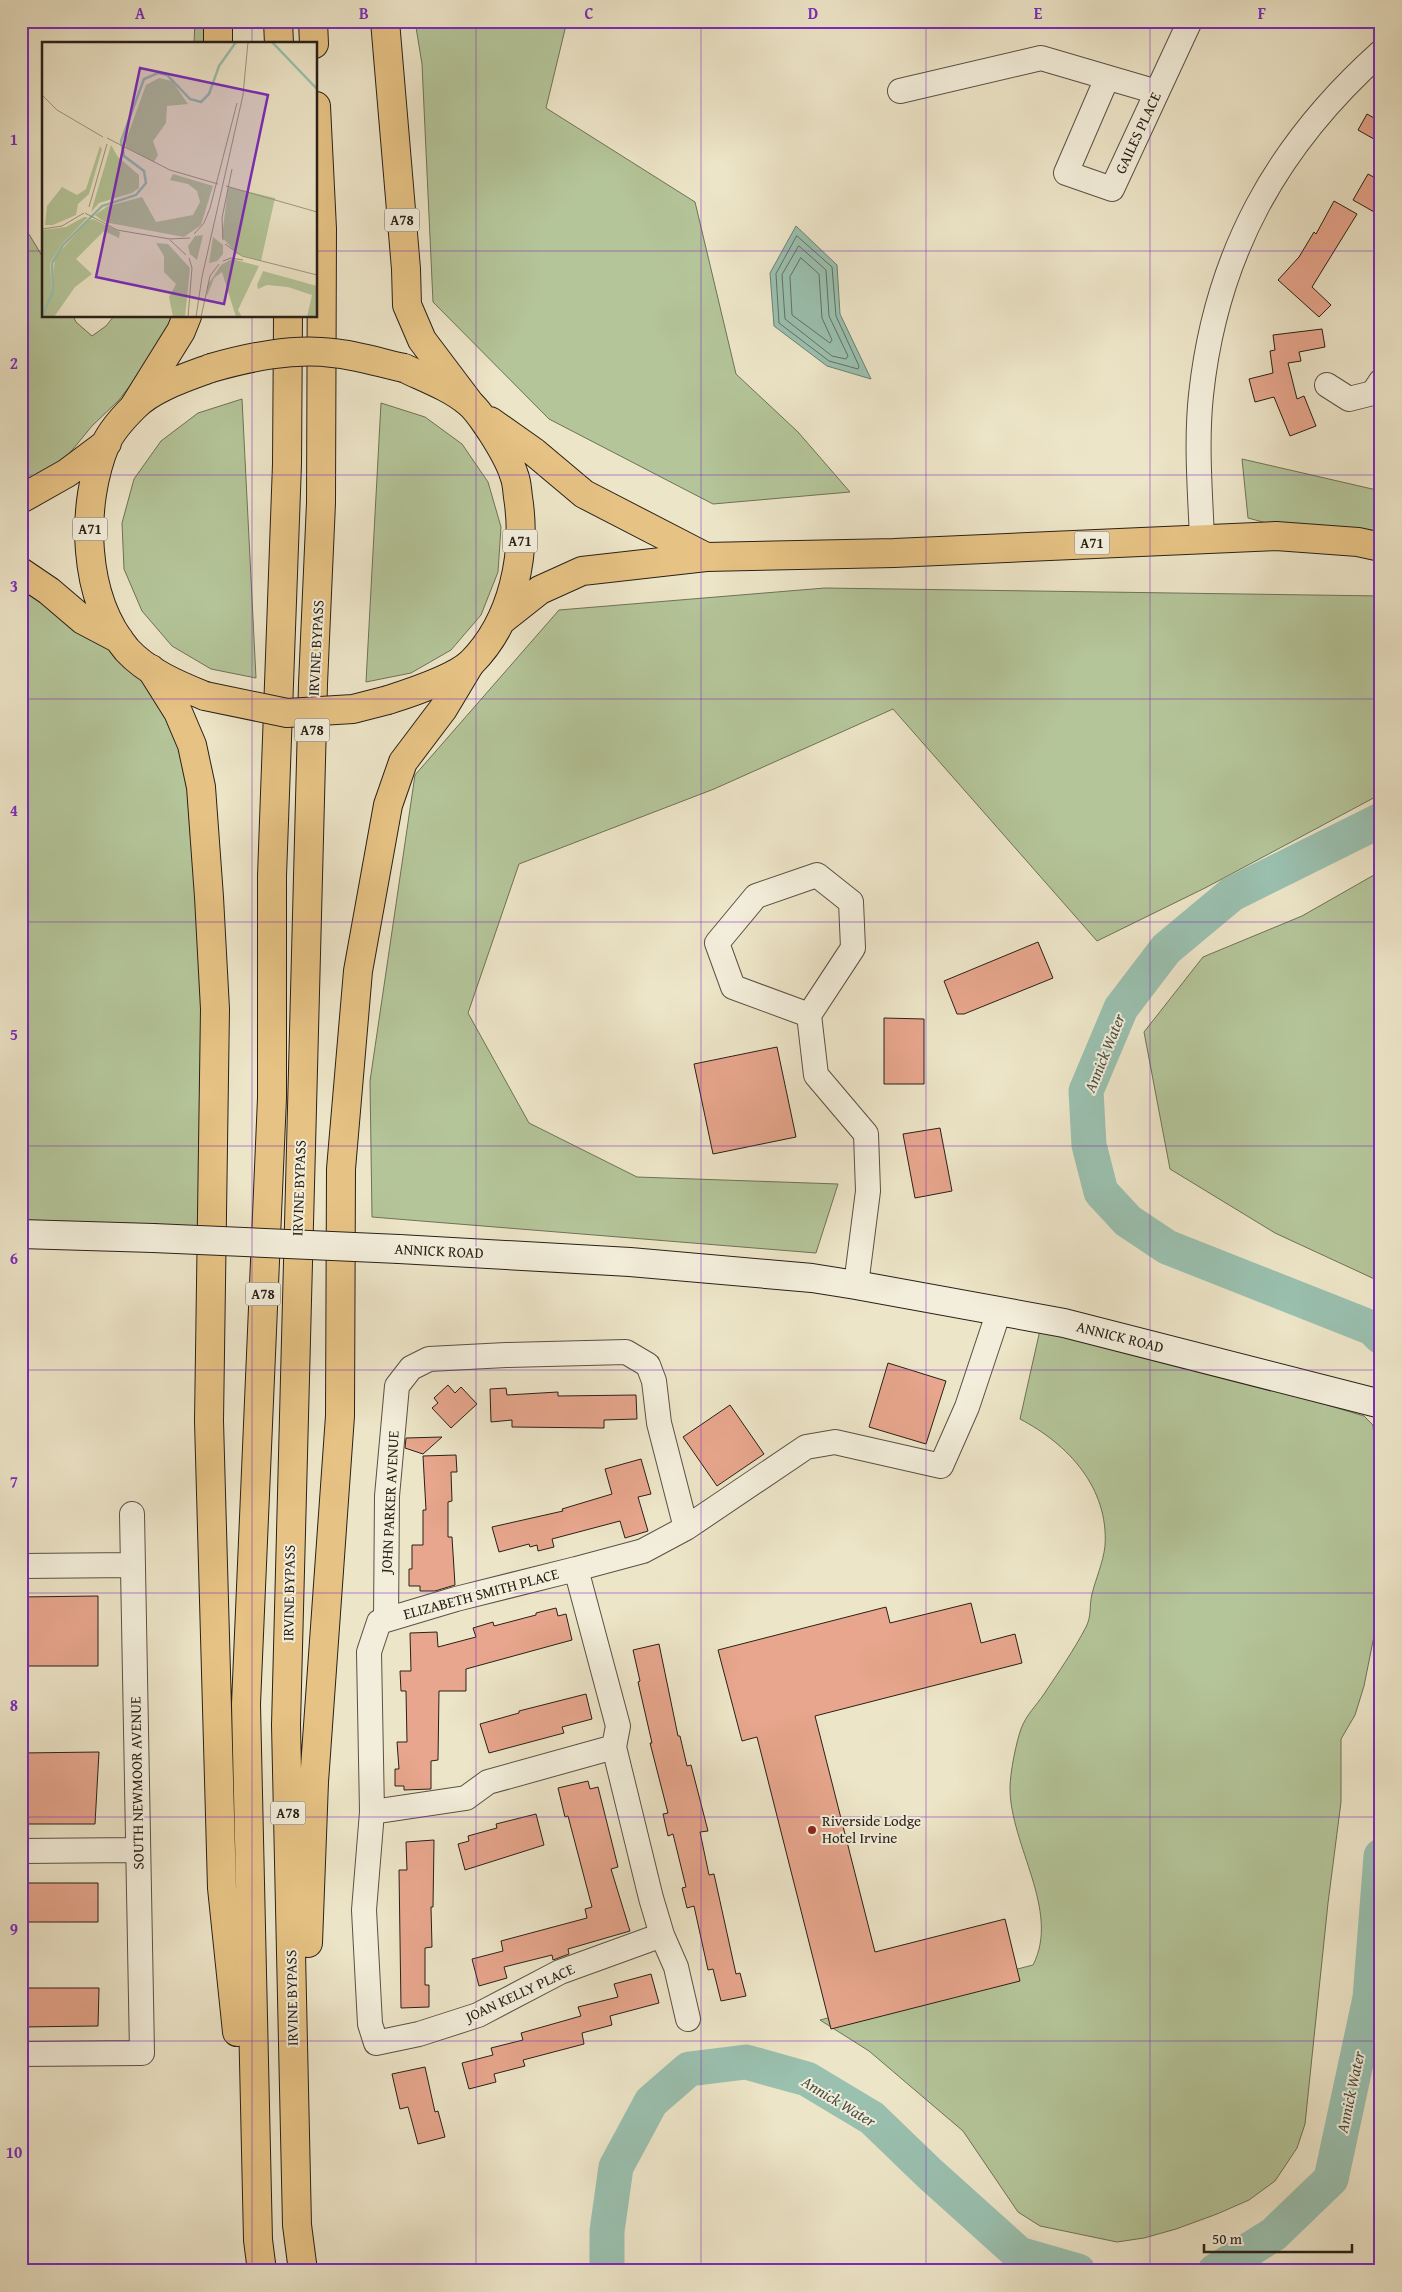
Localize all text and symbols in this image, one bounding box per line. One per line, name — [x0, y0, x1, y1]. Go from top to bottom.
text: A — [135, 1, 146, 25]
text: B — [359, 1, 369, 25]
text: C — [584, 1, 594, 25]
text: D — [808, 1, 818, 25]
text: E — [1034, 1, 1043, 25]
text: F — [1258, 1, 1266, 25]
inset map — [42, 42, 318, 318]
street label: GAILES PLACE — [1109, 88, 1166, 177]
text: 1 — [10, 127, 18, 151]
road number: A78 — [384, 208, 420, 232]
text: 2 — [10, 351, 18, 375]
road number: A71 — [72, 518, 108, 540]
road number: A71 — [502, 530, 538, 552]
road number: A71 — [1074, 532, 1110, 554]
text: 3 — [10, 574, 18, 598]
street label: IRVINE BYPASS — [302, 599, 329, 697]
road number: A78 — [294, 718, 330, 742]
text: 4 — [10, 798, 18, 822]
water label: Annick Water — [1077, 1009, 1131, 1097]
text: 5 — [10, 1022, 18, 1046]
street label: IRVINE BYPASS — [286, 1140, 311, 1236]
street label: ANNICK ROAD — [394, 1238, 484, 1263]
text: 6 — [10, 1246, 18, 1270]
road number: A78 — [246, 1282, 280, 1306]
street label: ANNICK ROAD — [1074, 1316, 1166, 1357]
street label: JOHN PARKER AVENUE — [375, 1430, 404, 1576]
text: 7 — [10, 1469, 18, 1493]
street label: IRVINE BYPASS — [277, 1545, 300, 1641]
street label: ELIZABETH SMITH PLACE — [401, 1563, 561, 1624]
text: 8 — [10, 1693, 18, 1717]
street label: SOUTH NEWMOOR AVENUE — [124, 1696, 149, 1870]
road number: A78 — [270, 1802, 306, 1825]
place label: Riverside Lodge Hotel Irvine — [822, 1810, 921, 1848]
marker: Riverside Lodge Hotel Irvine — [806, 1824, 818, 1836]
text: 9 — [10, 1917, 18, 1941]
street label: IRVINE BYPASS — [280, 1950, 303, 2046]
street label: JOAN KELLY PLACE — [460, 1958, 578, 2028]
water label: Annick Water — [1329, 2048, 1371, 2136]
water label: Annick Water — [796, 2069, 882, 2133]
text: 10 — [6, 2140, 22, 2164]
scale bar — [1204, 2222, 1352, 2254]
text: 50 m — [1212, 2228, 1243, 2249]

